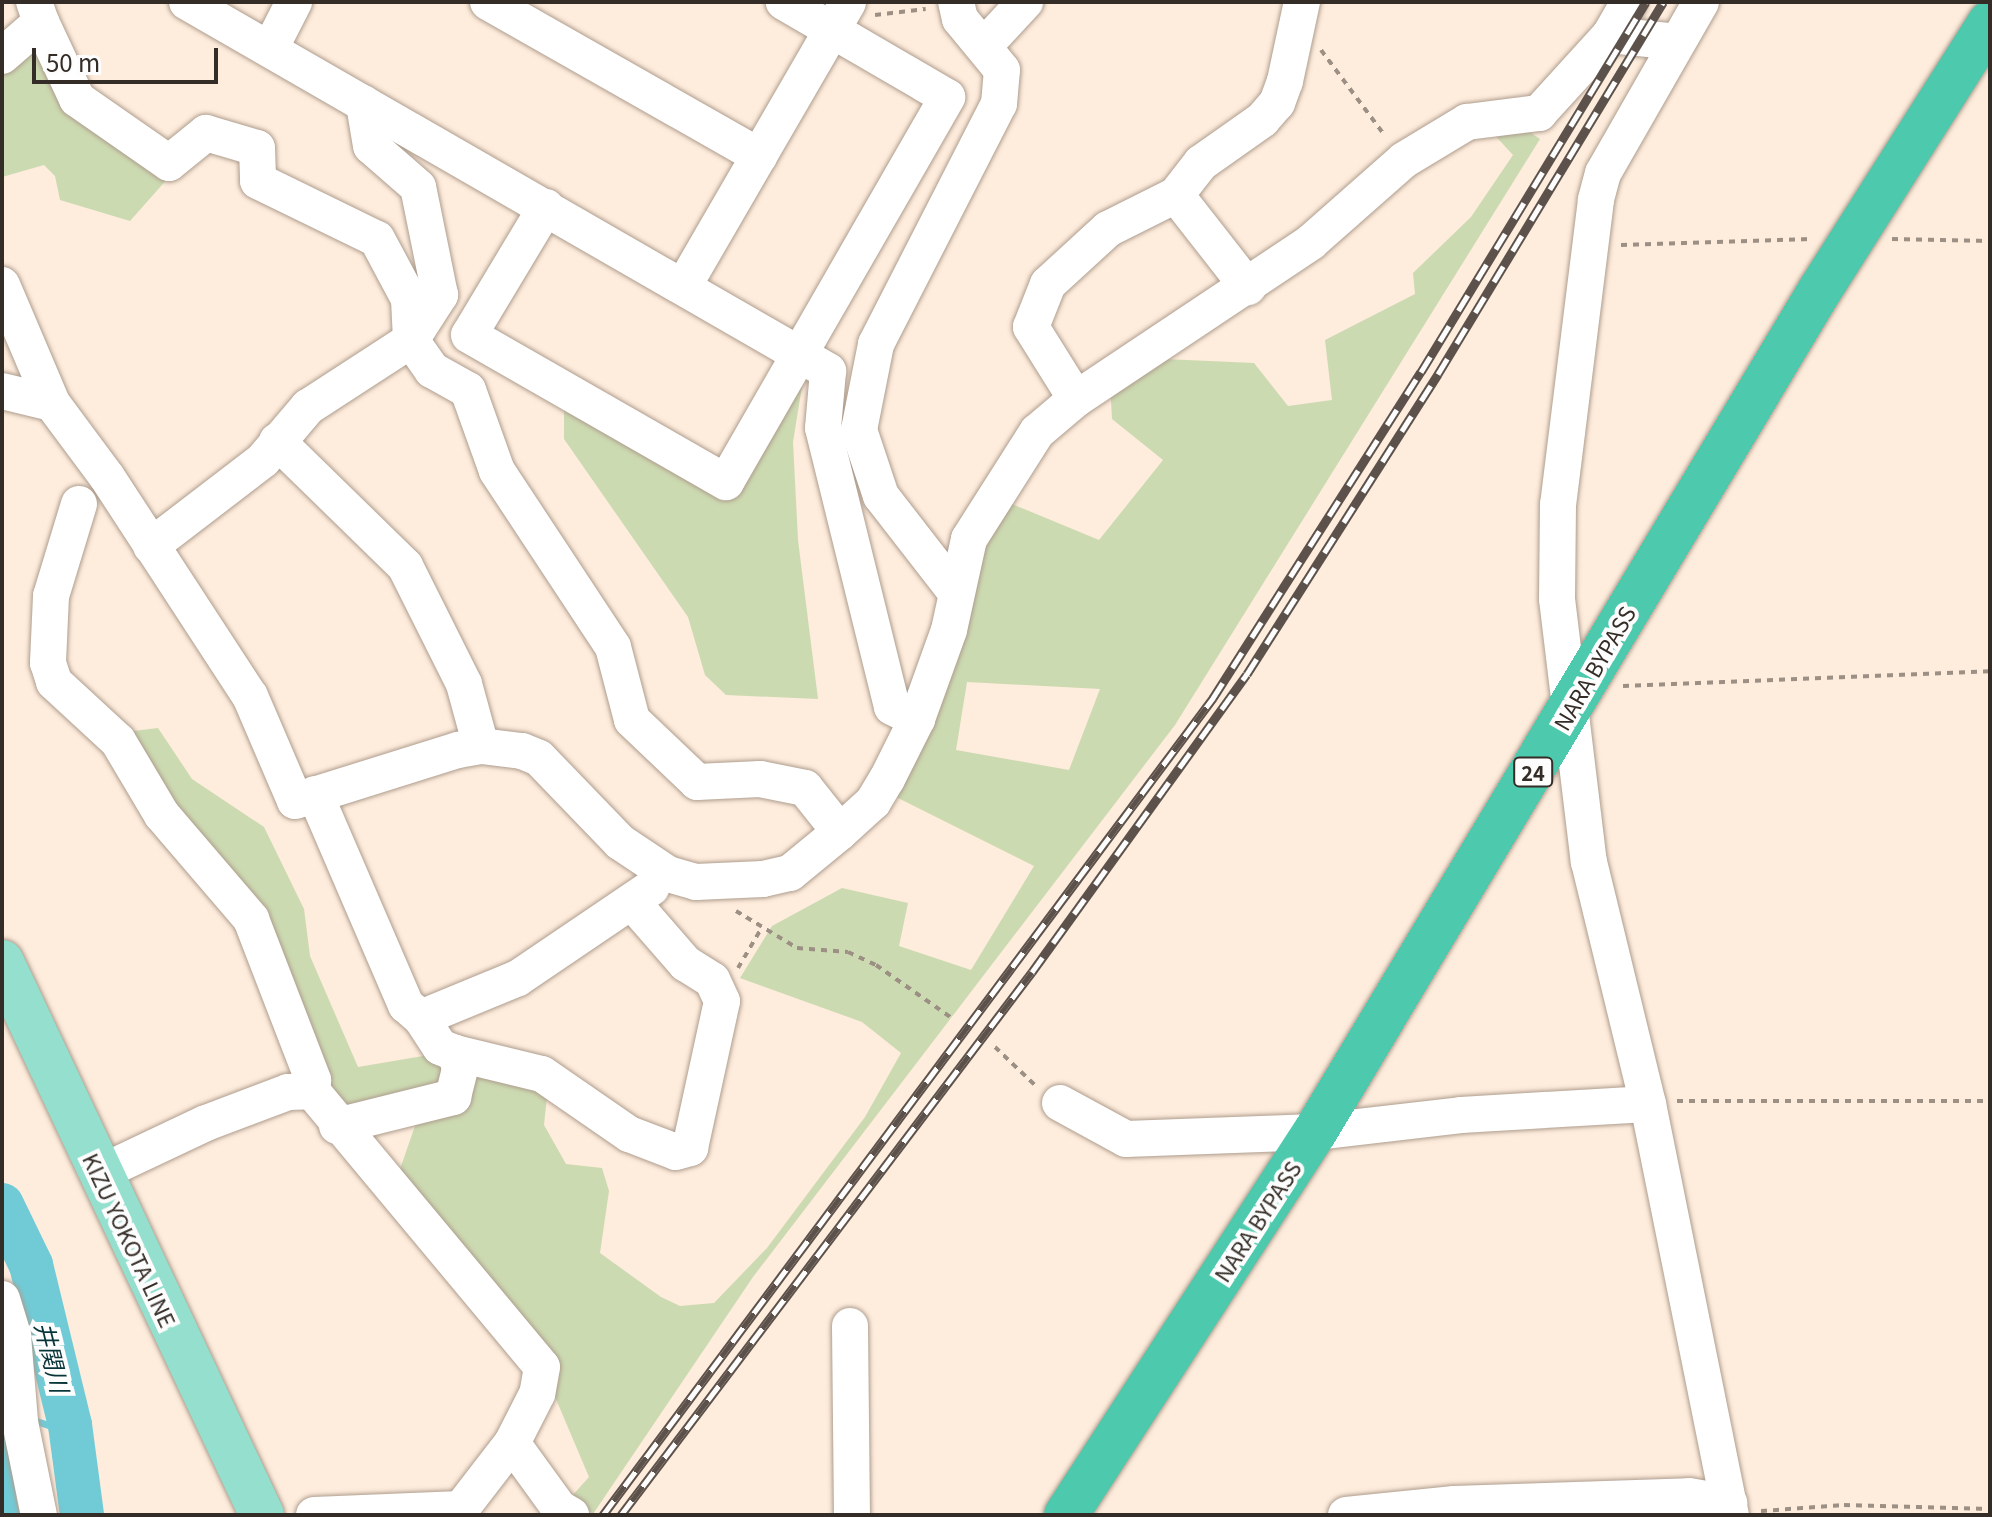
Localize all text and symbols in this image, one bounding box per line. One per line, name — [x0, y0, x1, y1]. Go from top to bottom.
scale bar — [36, 32, 222, 82]
text: 50 m — [46, 44, 100, 79]
street label: NARA BYPASS — [1548, 601, 1640, 735]
road number: 24 — [1513, 756, 1553, 788]
street label: KIZU YOKOTA LINE — [78, 1149, 182, 1331]
street label: NARA BYPASS — [1208, 1156, 1306, 1286]
water label: 井関川 — [30, 1319, 76, 1395]

